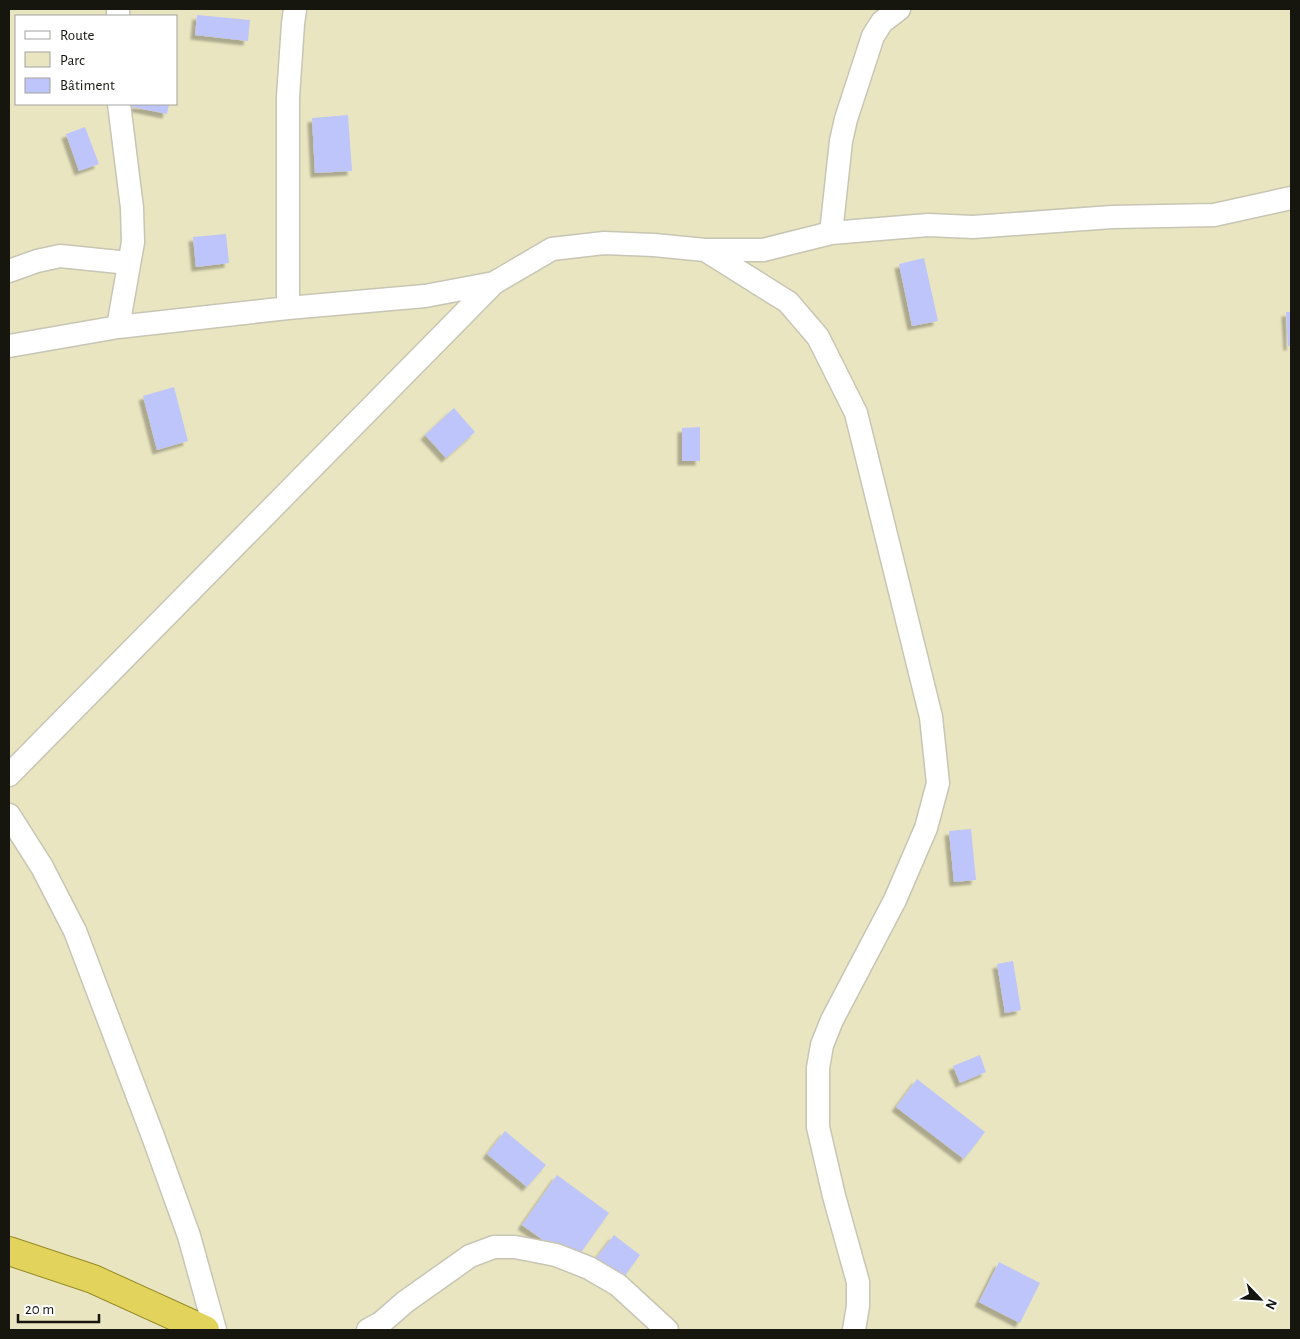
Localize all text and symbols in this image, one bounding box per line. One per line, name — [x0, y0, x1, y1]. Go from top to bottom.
legend — [15, 15, 178, 105]
text: Route — [60, 28, 94, 43]
text: Parc — [60, 53, 85, 68]
text: Bâtiment — [60, 78, 115, 93]
north arrow — [1235, 1274, 1285, 1324]
scale bar — [18, 1292, 99, 1324]
text: N — [1262, 1297, 1279, 1311]
text: 20 m — [25, 1302, 54, 1317]

